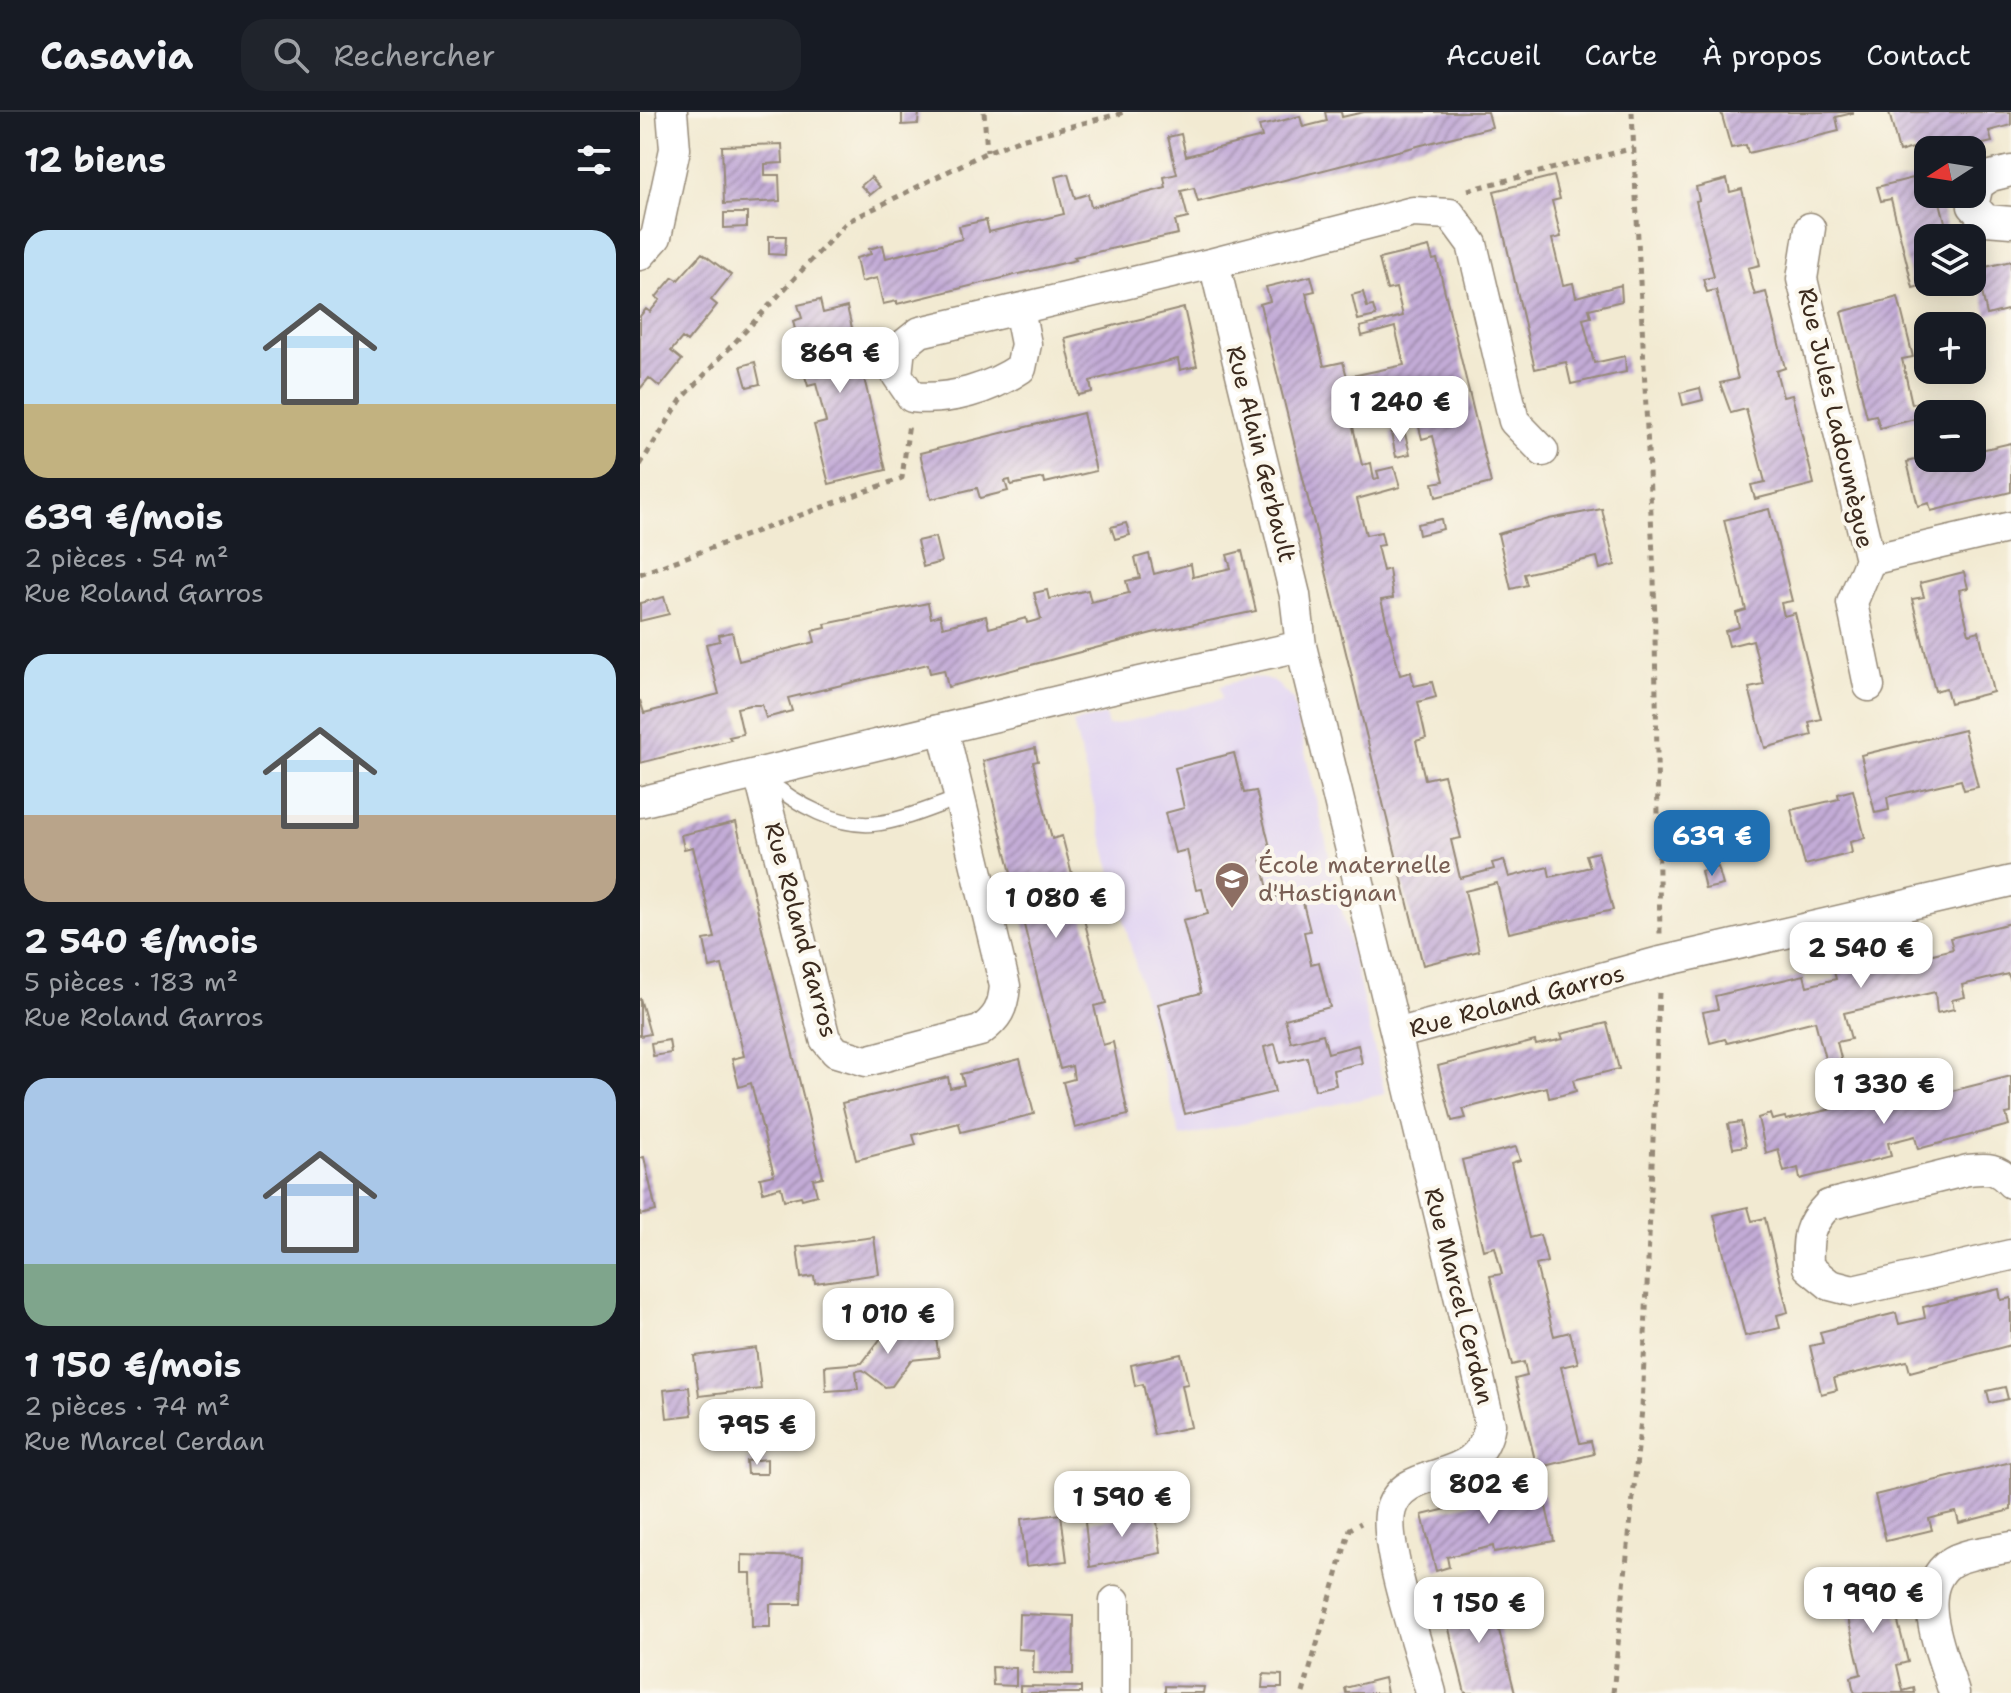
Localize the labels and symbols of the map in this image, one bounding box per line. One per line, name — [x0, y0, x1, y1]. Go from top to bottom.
north arrow — [1914, 136, 1986, 208]
street label: Rue Jules Ladoumègue — [1790, 285, 1882, 551]
pin: 869 € — [784, 327, 896, 395]
street label: Rue Alain Gerbault — [1219, 342, 1303, 566]
pin: 1 240 € — [1326, 376, 1474, 444]
pin: 639 € — [1656, 810, 1768, 878]
street label: Rue Roland Garros — [757, 819, 845, 1041]
place label: École maternelle d'Hastignan — [1258, 849, 1452, 909]
school or university icon: École maternelle d'Hastignan — [1213, 860, 1251, 910]
pin: 1 080 € — [982, 872, 1130, 940]
pin: 2 540 € — [1787, 922, 1935, 990]
street label: Rue Roland Garros — [1406, 957, 1628, 1045]
pin: 1 330 € — [1810, 1058, 1958, 1126]
street label: Rue Marcel Cerdan — [1417, 1184, 1501, 1408]
pin: 1 010 € — [814, 1288, 962, 1356]
pin: 795 € — [701, 1399, 813, 1467]
pin: 802 € — [1433, 1458, 1545, 1526]
pin: 1 590 € — [1048, 1471, 1196, 1539]
pin: 1 990 € — [1799, 1567, 1947, 1635]
pin: 1 150 € — [1405, 1577, 1553, 1645]

